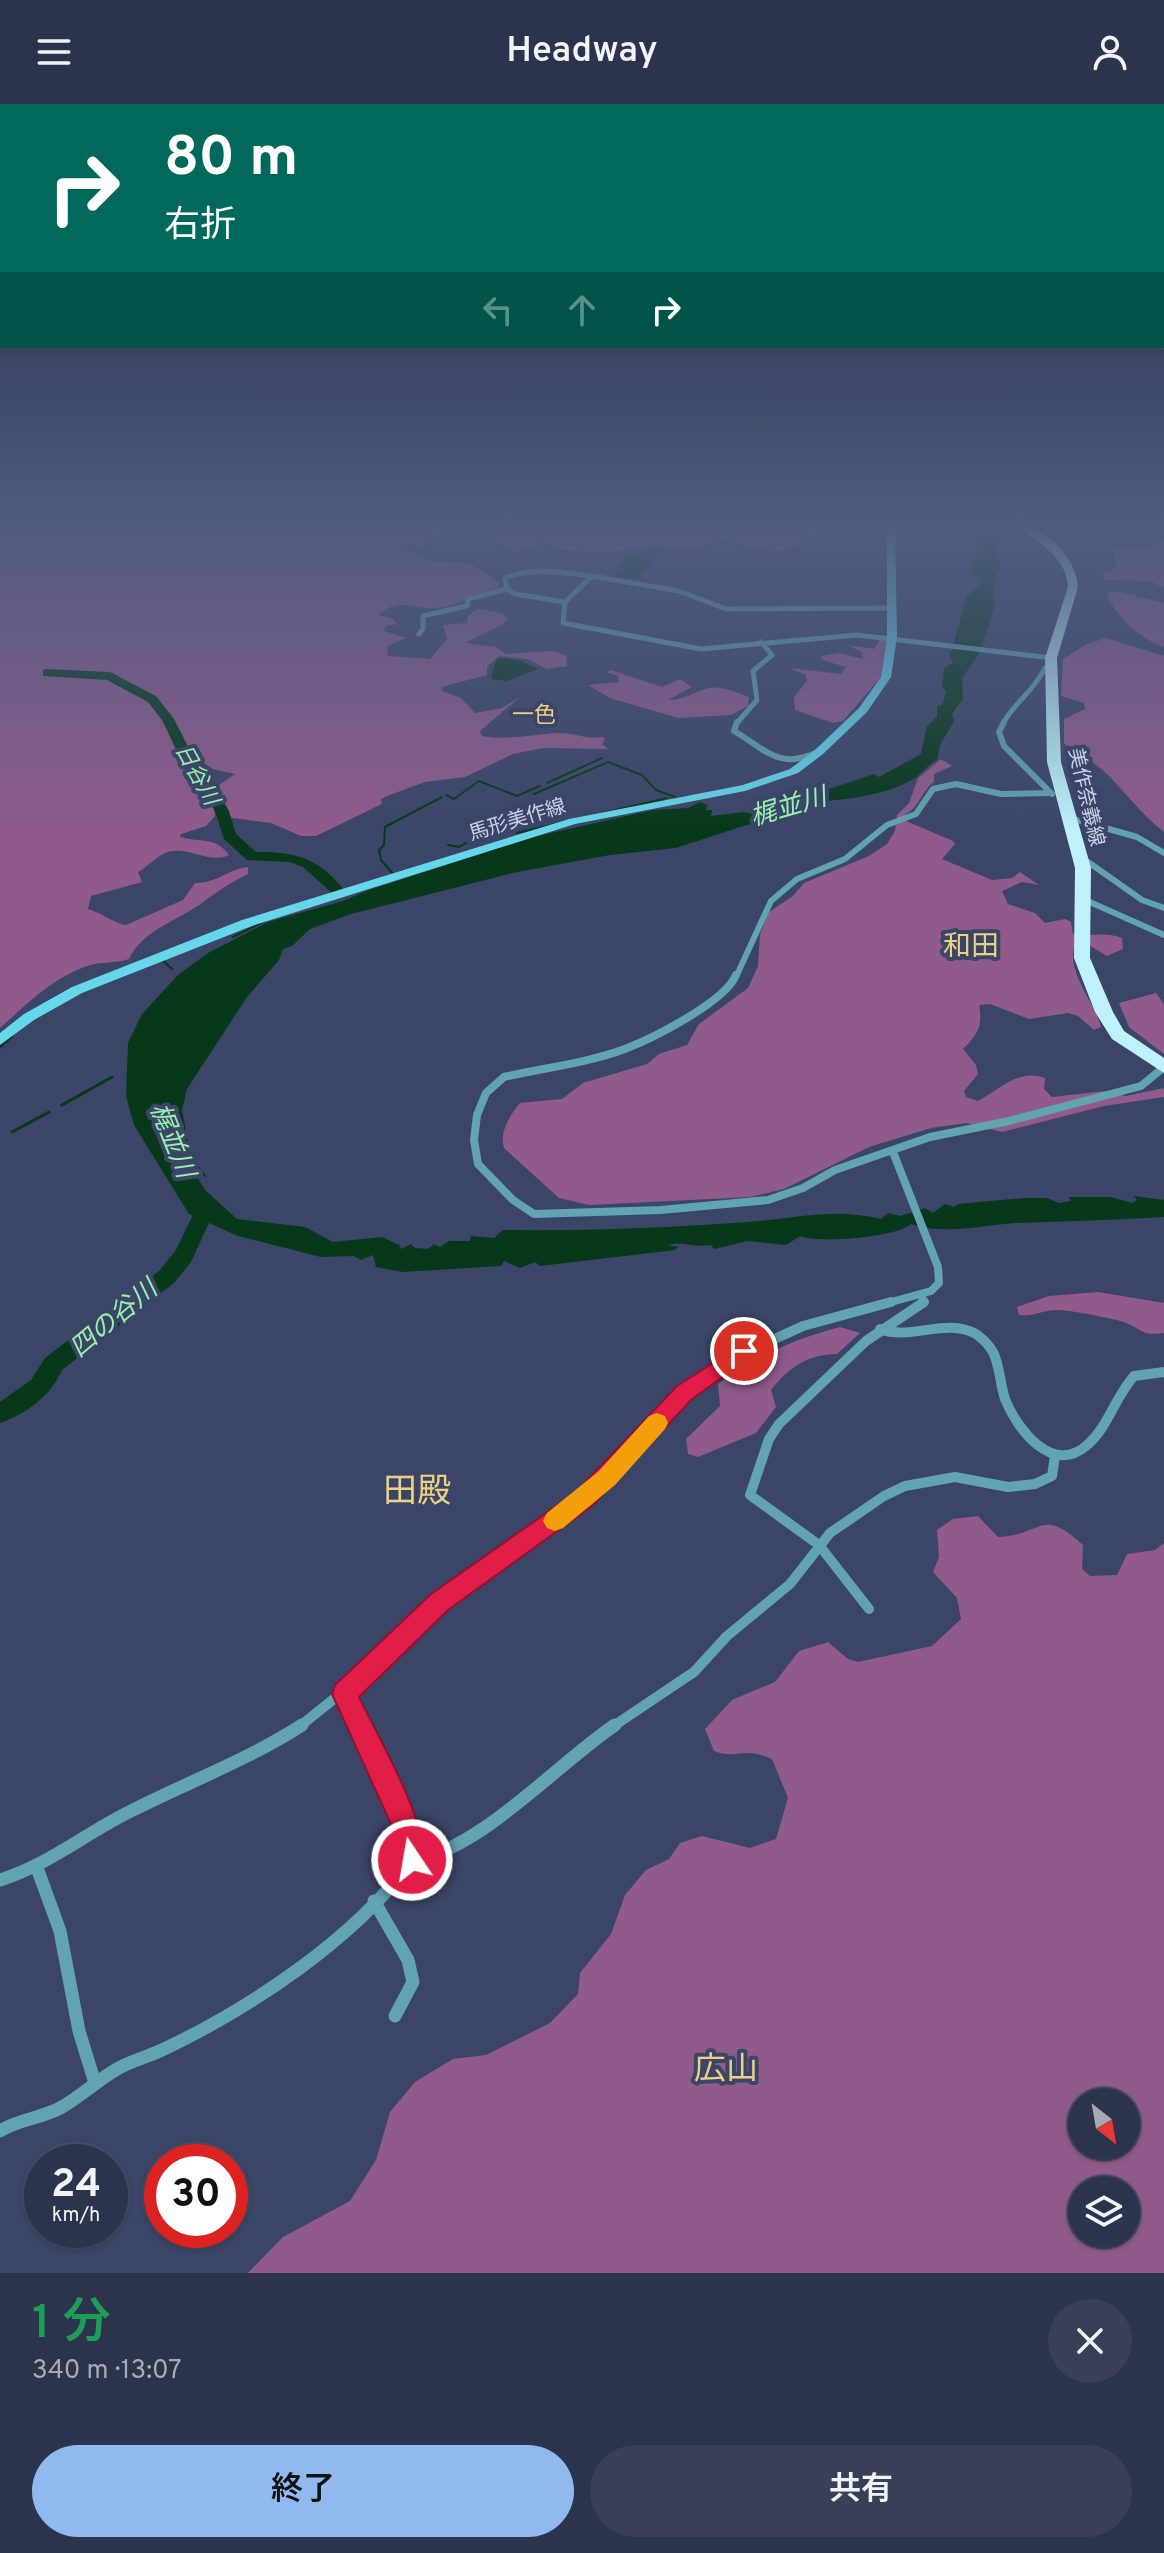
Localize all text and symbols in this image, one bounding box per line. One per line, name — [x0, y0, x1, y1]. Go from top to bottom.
text: Headway — [506, 29, 658, 75]
icon: menu — [32, 30, 76, 74]
icon: person — [1088, 30, 1132, 74]
text: 80 m — [164, 125, 298, 195]
icon: right — [32, 136, 136, 240]
text: 右折 — [164, 204, 236, 250]
icon: left — [476, 288, 520, 332]
icon: ahead — [560, 288, 604, 332]
icon: right — [644, 288, 688, 332]
district label: 一色 — [512, 703, 556, 730]
water label: 日谷川 — [168, 740, 225, 812]
street label: 美作奈義線 — [1061, 746, 1109, 849]
water label: 梶並川 — [747, 781, 834, 835]
street label: 馬形美作線 — [466, 794, 569, 848]
district label: 和田 — [943, 930, 999, 966]
water label: 梶並川 — [141, 1099, 202, 1186]
water label: 四の谷川 — [64, 1272, 167, 1366]
pin — [710, 1317, 778, 1385]
icon: arrive — [722, 1329, 766, 1373]
district label: 田殿 — [383, 1472, 451, 1515]
position arrow — [370, 1818, 454, 1902]
district label: 広山 — [694, 2051, 758, 2091]
north arrow — [1068, 2088, 1140, 2160]
map controls — [1068, 2088, 1140, 2248]
speed limit sign: 30 — [144, 2144, 248, 2248]
text: 24 — [51, 2161, 101, 2211]
button: layers — [1068, 2176, 1140, 2248]
text: km/h — [52, 2203, 100, 2229]
text: 1 分 — [32, 2295, 111, 2355]
button: close — [1048, 2299, 1132, 2383]
text: 340 m · 13:07 — [32, 2355, 182, 2388]
button: 終了 — [32, 2445, 574, 2537]
button: 共有 — [590, 2445, 1132, 2537]

